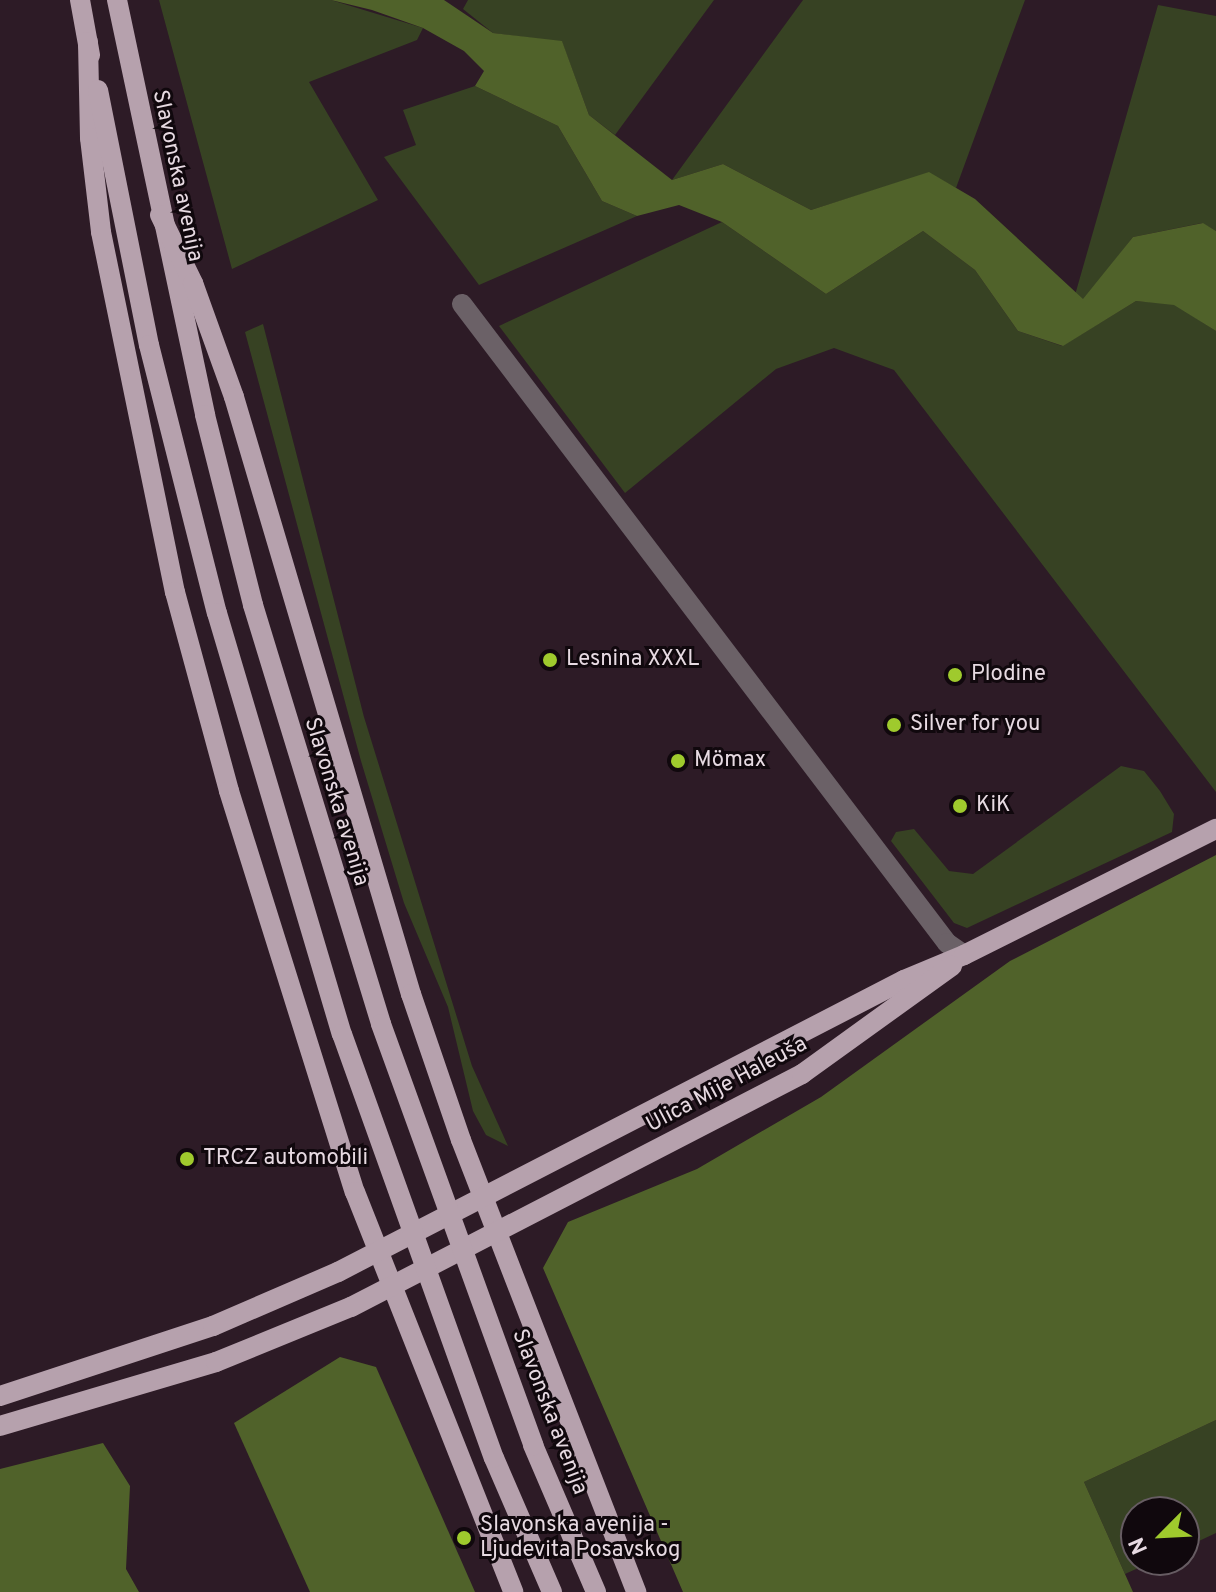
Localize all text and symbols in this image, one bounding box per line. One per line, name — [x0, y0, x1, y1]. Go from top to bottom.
street label: Slavonska avenija — [146, 88, 208, 264]
place label: Lesnina XXXL — [566, 647, 699, 673]
marker: Lesnina XXXL — [541, 651, 559, 669]
place label: Plodine — [971, 662, 1046, 688]
marker: Plodine — [946, 666, 964, 684]
place label: Silver for you — [910, 712, 1040, 738]
street label: Slavonska avenija — [298, 715, 374, 889]
marker: Silver for you — [885, 716, 903, 734]
place label: Mömax — [694, 748, 766, 774]
marker: Mömax — [669, 752, 687, 770]
place label: KiK — [976, 793, 1011, 819]
marker: KiK — [951, 797, 969, 815]
street label: Ulica Mije Haleuša — [642, 1031, 812, 1139]
place label: TRCZ automobili — [203, 1146, 368, 1172]
marker: TRCZ automobili — [178, 1150, 196, 1168]
street label: Slavonska avenija — [505, 1326, 593, 1498]
north arrow — [1120, 1496, 1200, 1576]
place label: Slavonska avenija - Ljudevita Posavskog — [480, 1512, 680, 1564]
marker: Slavonska avenija - Ljudevita Posavskog — [455, 1529, 473, 1547]
text: N — [1124, 1532, 1155, 1558]

